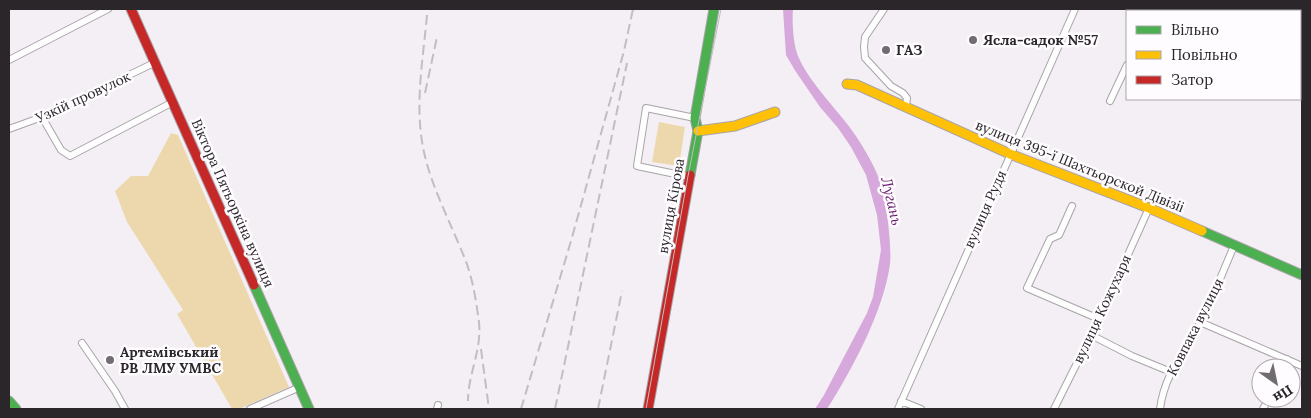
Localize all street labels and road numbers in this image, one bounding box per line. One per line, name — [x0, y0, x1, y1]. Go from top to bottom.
street label: Узкій провулок — [32, 67, 134, 127]
street label: Віктора Пятьоркіна вулиця — [188, 116, 278, 290]
street label: вулиця 395-ї Шахтьорской Дівізіі — [973, 116, 1187, 216]
street label: вулиця Кірова — [654, 157, 688, 255]
street label: вулиця Рудя — [960, 167, 1010, 251]
street label: вулиця Кожухаря — [1069, 252, 1135, 366]
street label: Ковпака вулиця — [1163, 275, 1227, 379]

